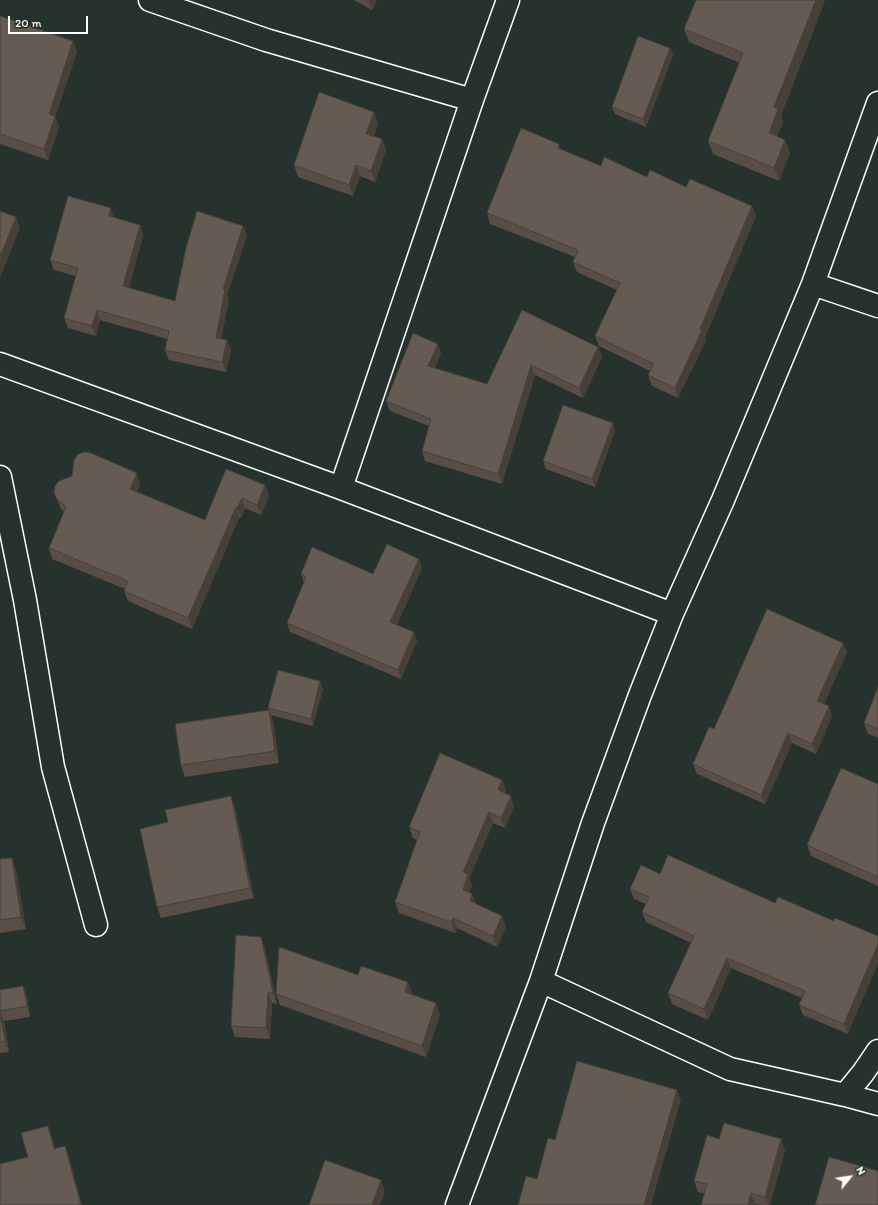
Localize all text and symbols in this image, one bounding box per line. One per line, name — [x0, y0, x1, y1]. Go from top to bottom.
scale bar — [10, 8, 90, 34]
text: 20 m — [15, 16, 42, 30]
north arrow — [830, 1157, 870, 1197]
text: N — [853, 1164, 868, 1177]

